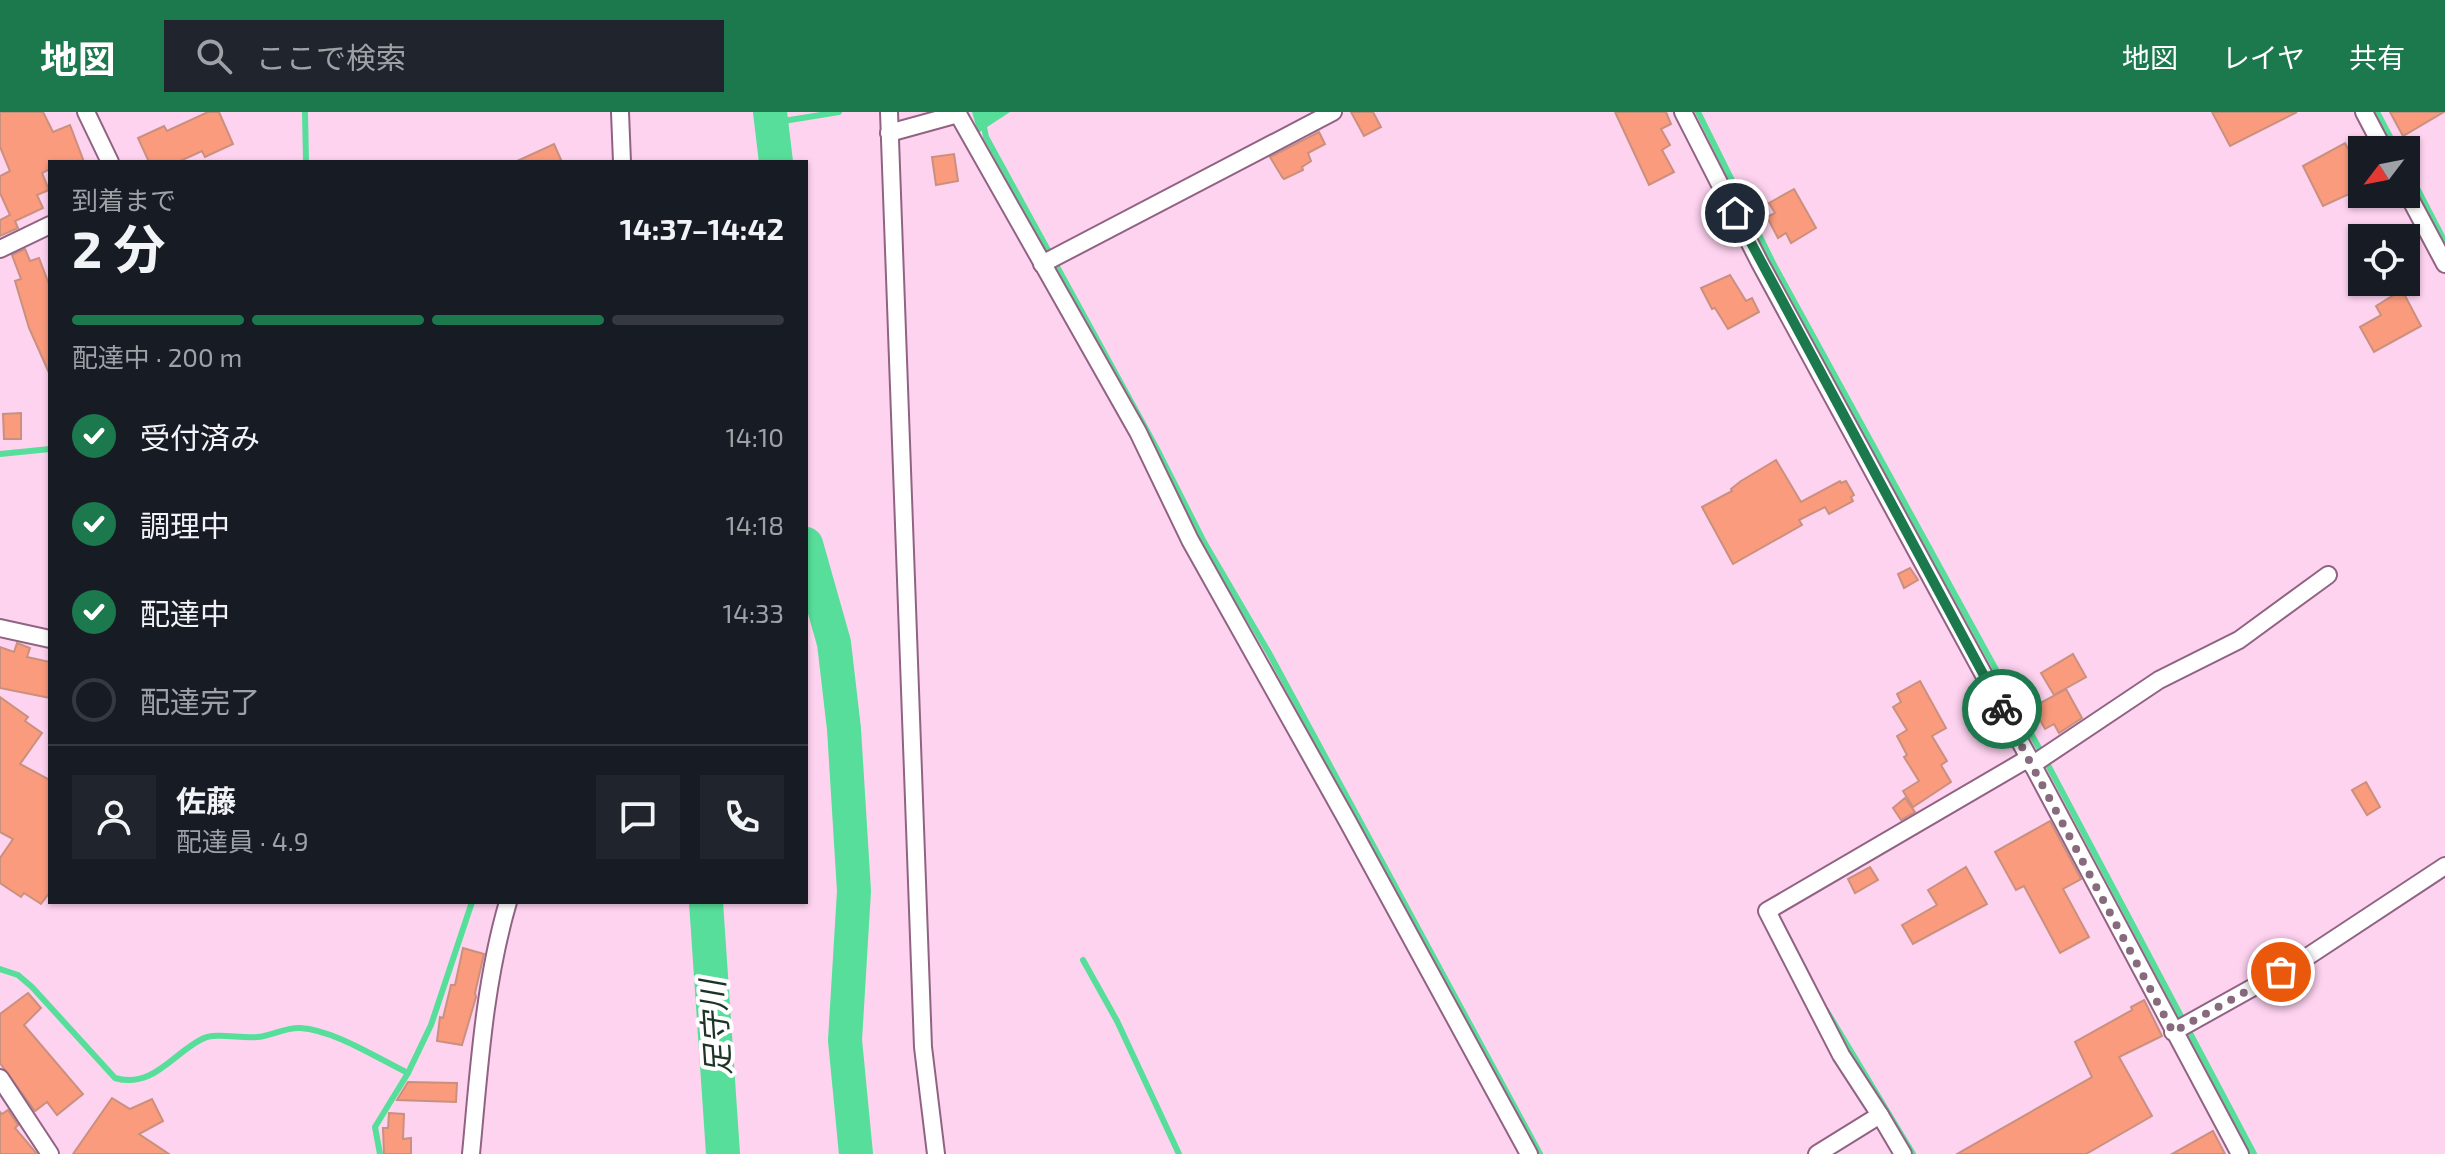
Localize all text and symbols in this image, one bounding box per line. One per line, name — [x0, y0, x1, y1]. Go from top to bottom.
search box — [164, 20, 724, 92]
icon: search — [192, 34, 236, 78]
text: 地図 — [40, 35, 116, 81]
text: ここで検索 — [256, 39, 406, 75]
text: 地図 — [2122, 40, 2178, 74]
text: レイヤ — [2222, 40, 2305, 74]
text: 共有 — [2349, 40, 2405, 74]
north arrow — [2348, 136, 2420, 208]
map controls — [2348, 136, 2420, 296]
pin — [1701, 179, 1769, 247]
text: 到着まで — [72, 184, 176, 215]
icon: home — [1713, 191, 1757, 235]
text: 14:37–14:42 — [620, 210, 784, 246]
text: 2 分 — [72, 216, 165, 278]
button: locate — [2348, 224, 2420, 296]
text: 配達中 · 200 m — [72, 341, 242, 372]
icon: check — [72, 414, 116, 458]
text: 受付済み — [140, 419, 260, 455]
text: 14:10 — [725, 421, 784, 452]
icon: check — [72, 502, 116, 546]
text: 調理中 — [140, 507, 230, 543]
text: 14:18 — [725, 509, 784, 540]
icon: check — [72, 590, 116, 634]
text: 配達中 — [140, 595, 230, 631]
text: 14:33 — [723, 597, 784, 628]
courier — [1962, 669, 2042, 749]
text: 配達完了 — [140, 683, 260, 719]
icon: bike — [1980, 687, 2024, 731]
button: person — [72, 775, 156, 859]
button: chat — [596, 775, 680, 859]
button: phone — [700, 775, 784, 859]
text: 佐藤 — [176, 782, 236, 818]
text: 配達員 · 4.9 — [176, 825, 309, 856]
pin — [2247, 938, 2315, 1006]
icon: bag — [2259, 950, 2303, 994]
water label: 足守川 — [691, 976, 736, 1077]

